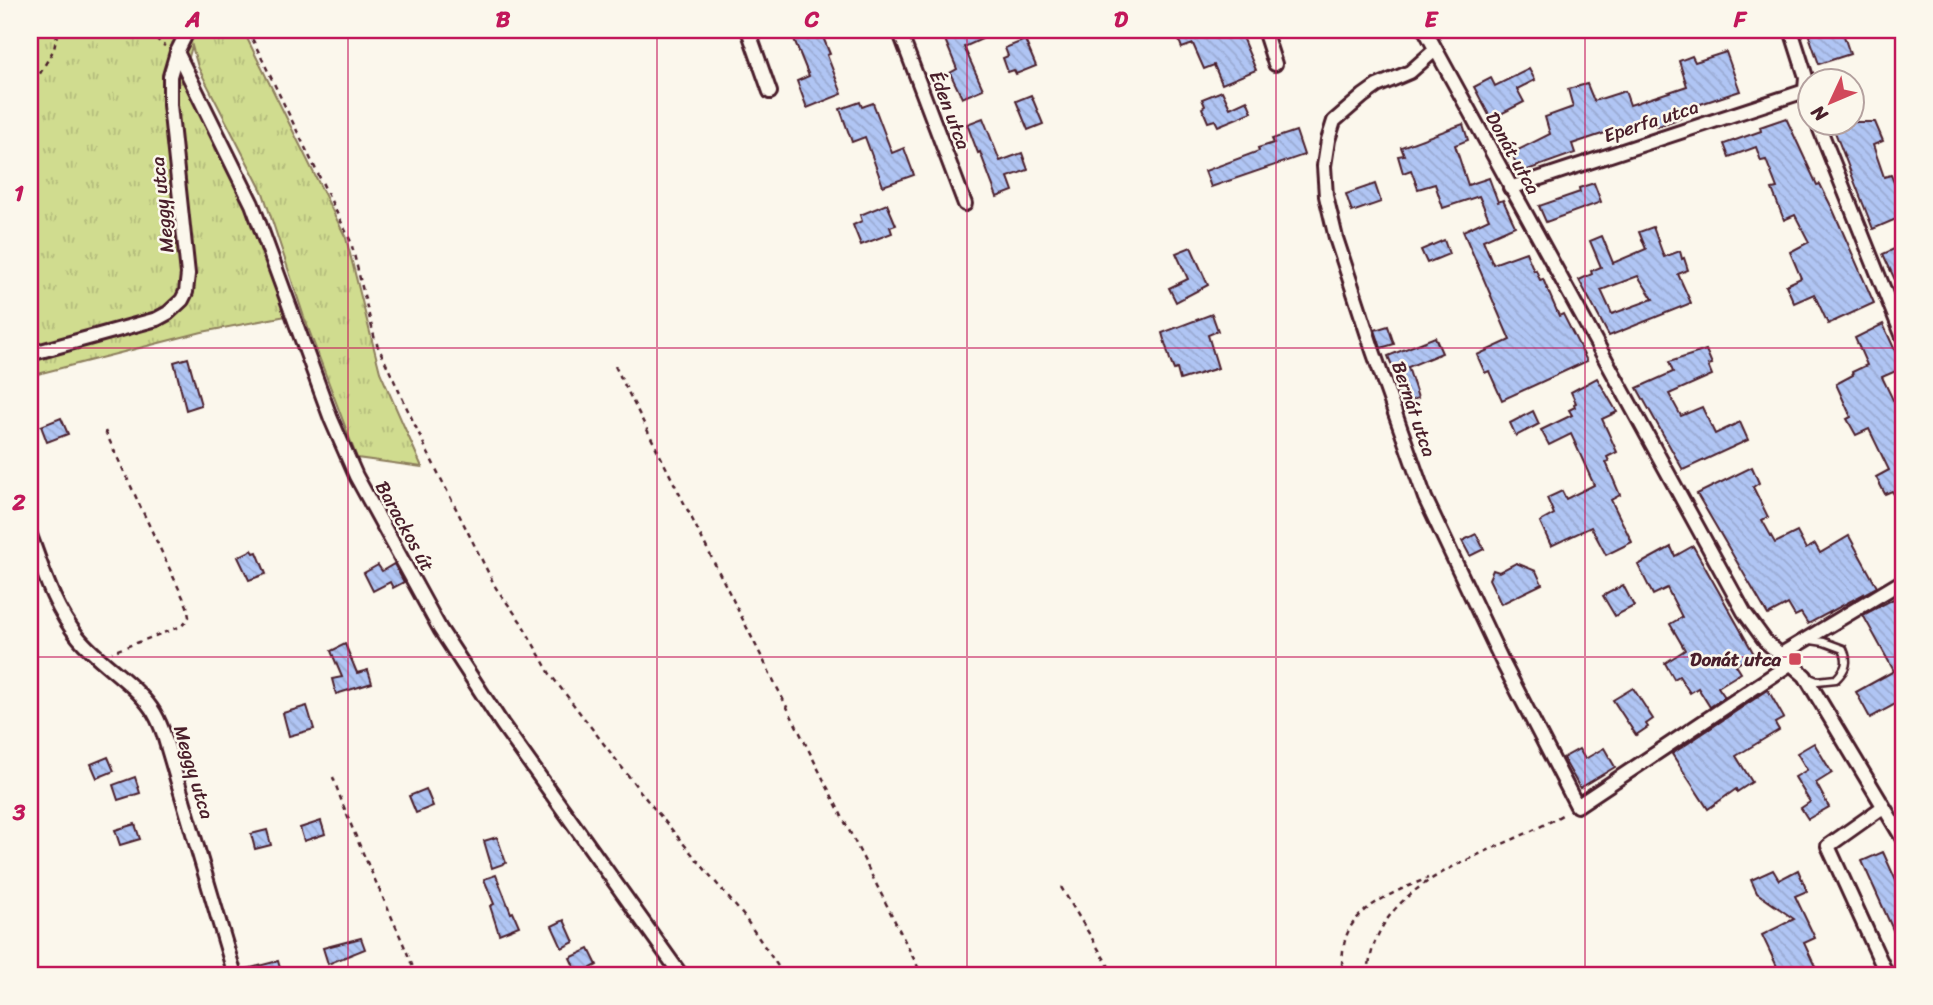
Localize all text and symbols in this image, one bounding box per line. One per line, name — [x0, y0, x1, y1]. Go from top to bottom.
text: A — [184, 0, 201, 40]
text: B — [496, 0, 511, 40]
text: C — [804, 0, 820, 40]
text: D — [1114, 0, 1129, 40]
text: E — [1425, 0, 1440, 40]
text: F — [1733, 0, 1748, 40]
street label: Éden utca — [920, 66, 980, 155]
north arrow — [1797, 66, 1867, 136]
street label: Eperfa utca — [1599, 90, 1703, 152]
text: N — [1802, 97, 1836, 130]
street label: Donát utca — [1477, 105, 1550, 201]
street label: Meggy utca — [140, 155, 183, 255]
text: 1 — [14, 173, 24, 214]
street label: Bernát utca — [1382, 357, 1446, 462]
street label: Barackos út — [366, 474, 444, 578]
text: 2 — [11, 482, 26, 523]
place label: Donát utca — [1690, 643, 1781, 676]
marker: Donát utca — [1787, 651, 1803, 667]
street label: Meggy utca — [164, 721, 224, 823]
text: 3 — [12, 792, 26, 833]

